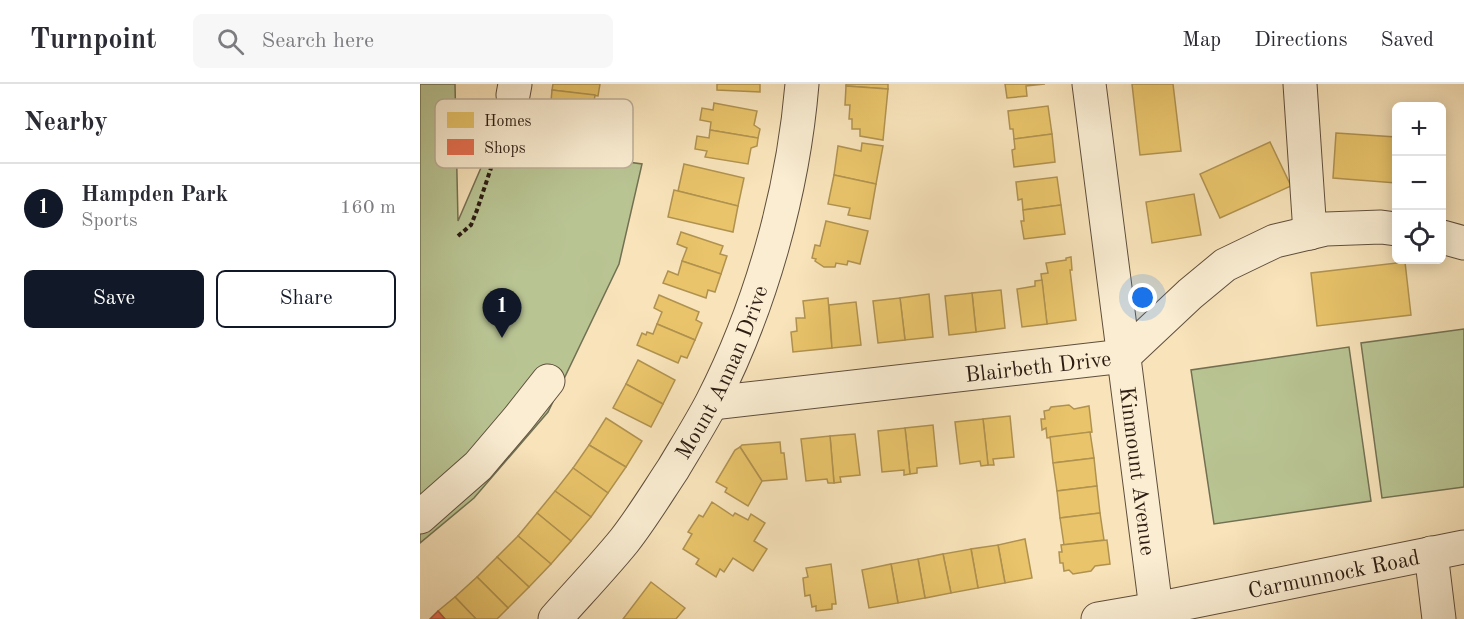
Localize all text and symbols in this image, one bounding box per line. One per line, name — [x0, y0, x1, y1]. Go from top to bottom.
search box — [193, 14, 613, 68]
icon: search — [214, 25, 247, 58]
text: Turnpoint — [30, 27, 157, 55]
text: Search here — [262, 30, 374, 52]
text: Map — [1182, 30, 1221, 51]
text: Directions — [1254, 30, 1348, 51]
text: Saved — [1381, 30, 1434, 51]
legend — [435, 99, 633, 168]
map controls — [1392, 102, 1446, 264]
button: + — [1392, 102, 1446, 156]
text: Nearby — [24, 110, 108, 136]
text: Homes — [484, 114, 532, 130]
text: Shops — [484, 141, 526, 157]
button: − — [1392, 156, 1446, 210]
text: Hampden Park — [81, 184, 228, 206]
text: 1 — [38, 198, 49, 218]
text: 160 m — [340, 198, 396, 218]
button: locate — [1392, 210, 1446, 264]
text: Sports — [81, 211, 138, 231]
button: Save — [24, 270, 204, 328]
button: Share — [216, 270, 396, 328]
street label: Mount Annan Drive — [672, 283, 773, 464]
your location — [1128, 283, 1157, 312]
pin: 1 — [482, 288, 521, 338]
street label: Blairbeth Drive — [964, 349, 1112, 387]
street label: Kinmount Avenue — [1115, 385, 1158, 557]
street label: Carmunnock Road — [1246, 547, 1422, 603]

